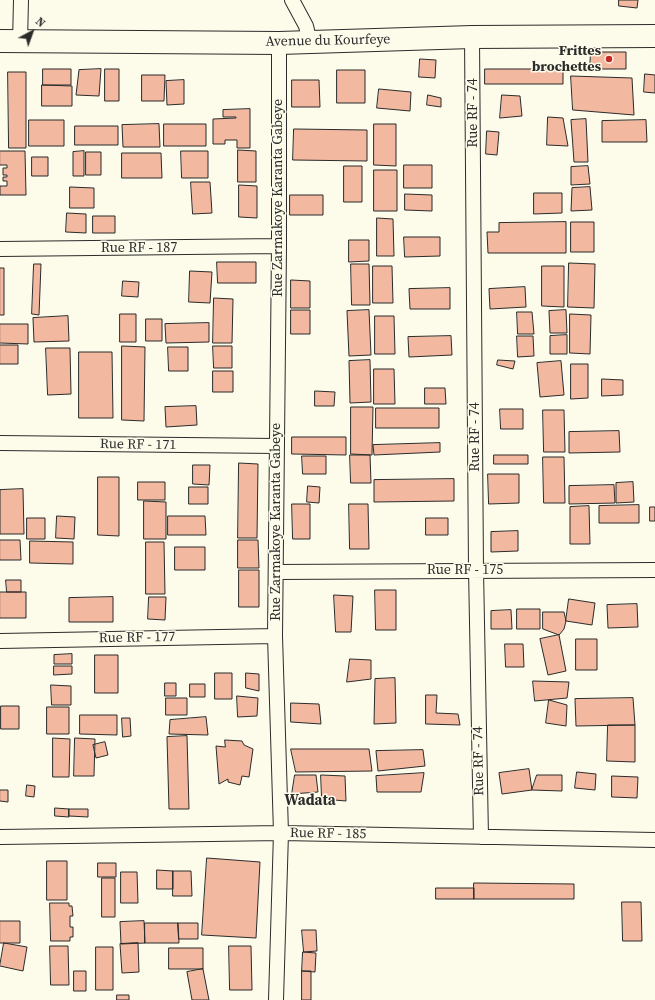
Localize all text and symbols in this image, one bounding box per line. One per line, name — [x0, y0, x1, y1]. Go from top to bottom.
north arrow — [12, 12, 52, 52]
text: N — [32, 14, 48, 31]
street label: Avenue du Kourfeye — [265, 32, 391, 50]
place label: Frittes brochettes — [532, 43, 601, 76]
marker: Frittes brochettes — [604, 54, 614, 64]
street label: Rue RF - 74 — [465, 78, 481, 148]
street label: Rue Zarmakoye Karanta Gabeye — [270, 99, 286, 297]
street label: Rue RF - 187 — [101, 240, 177, 256]
street label: Rue RF - 74 — [467, 402, 483, 472]
street label: Rue Zarmakoye Karanta Gabeye — [268, 423, 284, 621]
street label: Rue RF - 171 — [100, 436, 176, 454]
street label: Rue RF - 175 — [427, 562, 503, 578]
street label: Rue RF - 177 — [99, 629, 175, 647]
street label: Rue RF - 74 — [470, 726, 488, 796]
district label: Wadata — [284, 792, 336, 810]
street label: Rue RF - 185 — [290, 825, 366, 843]

